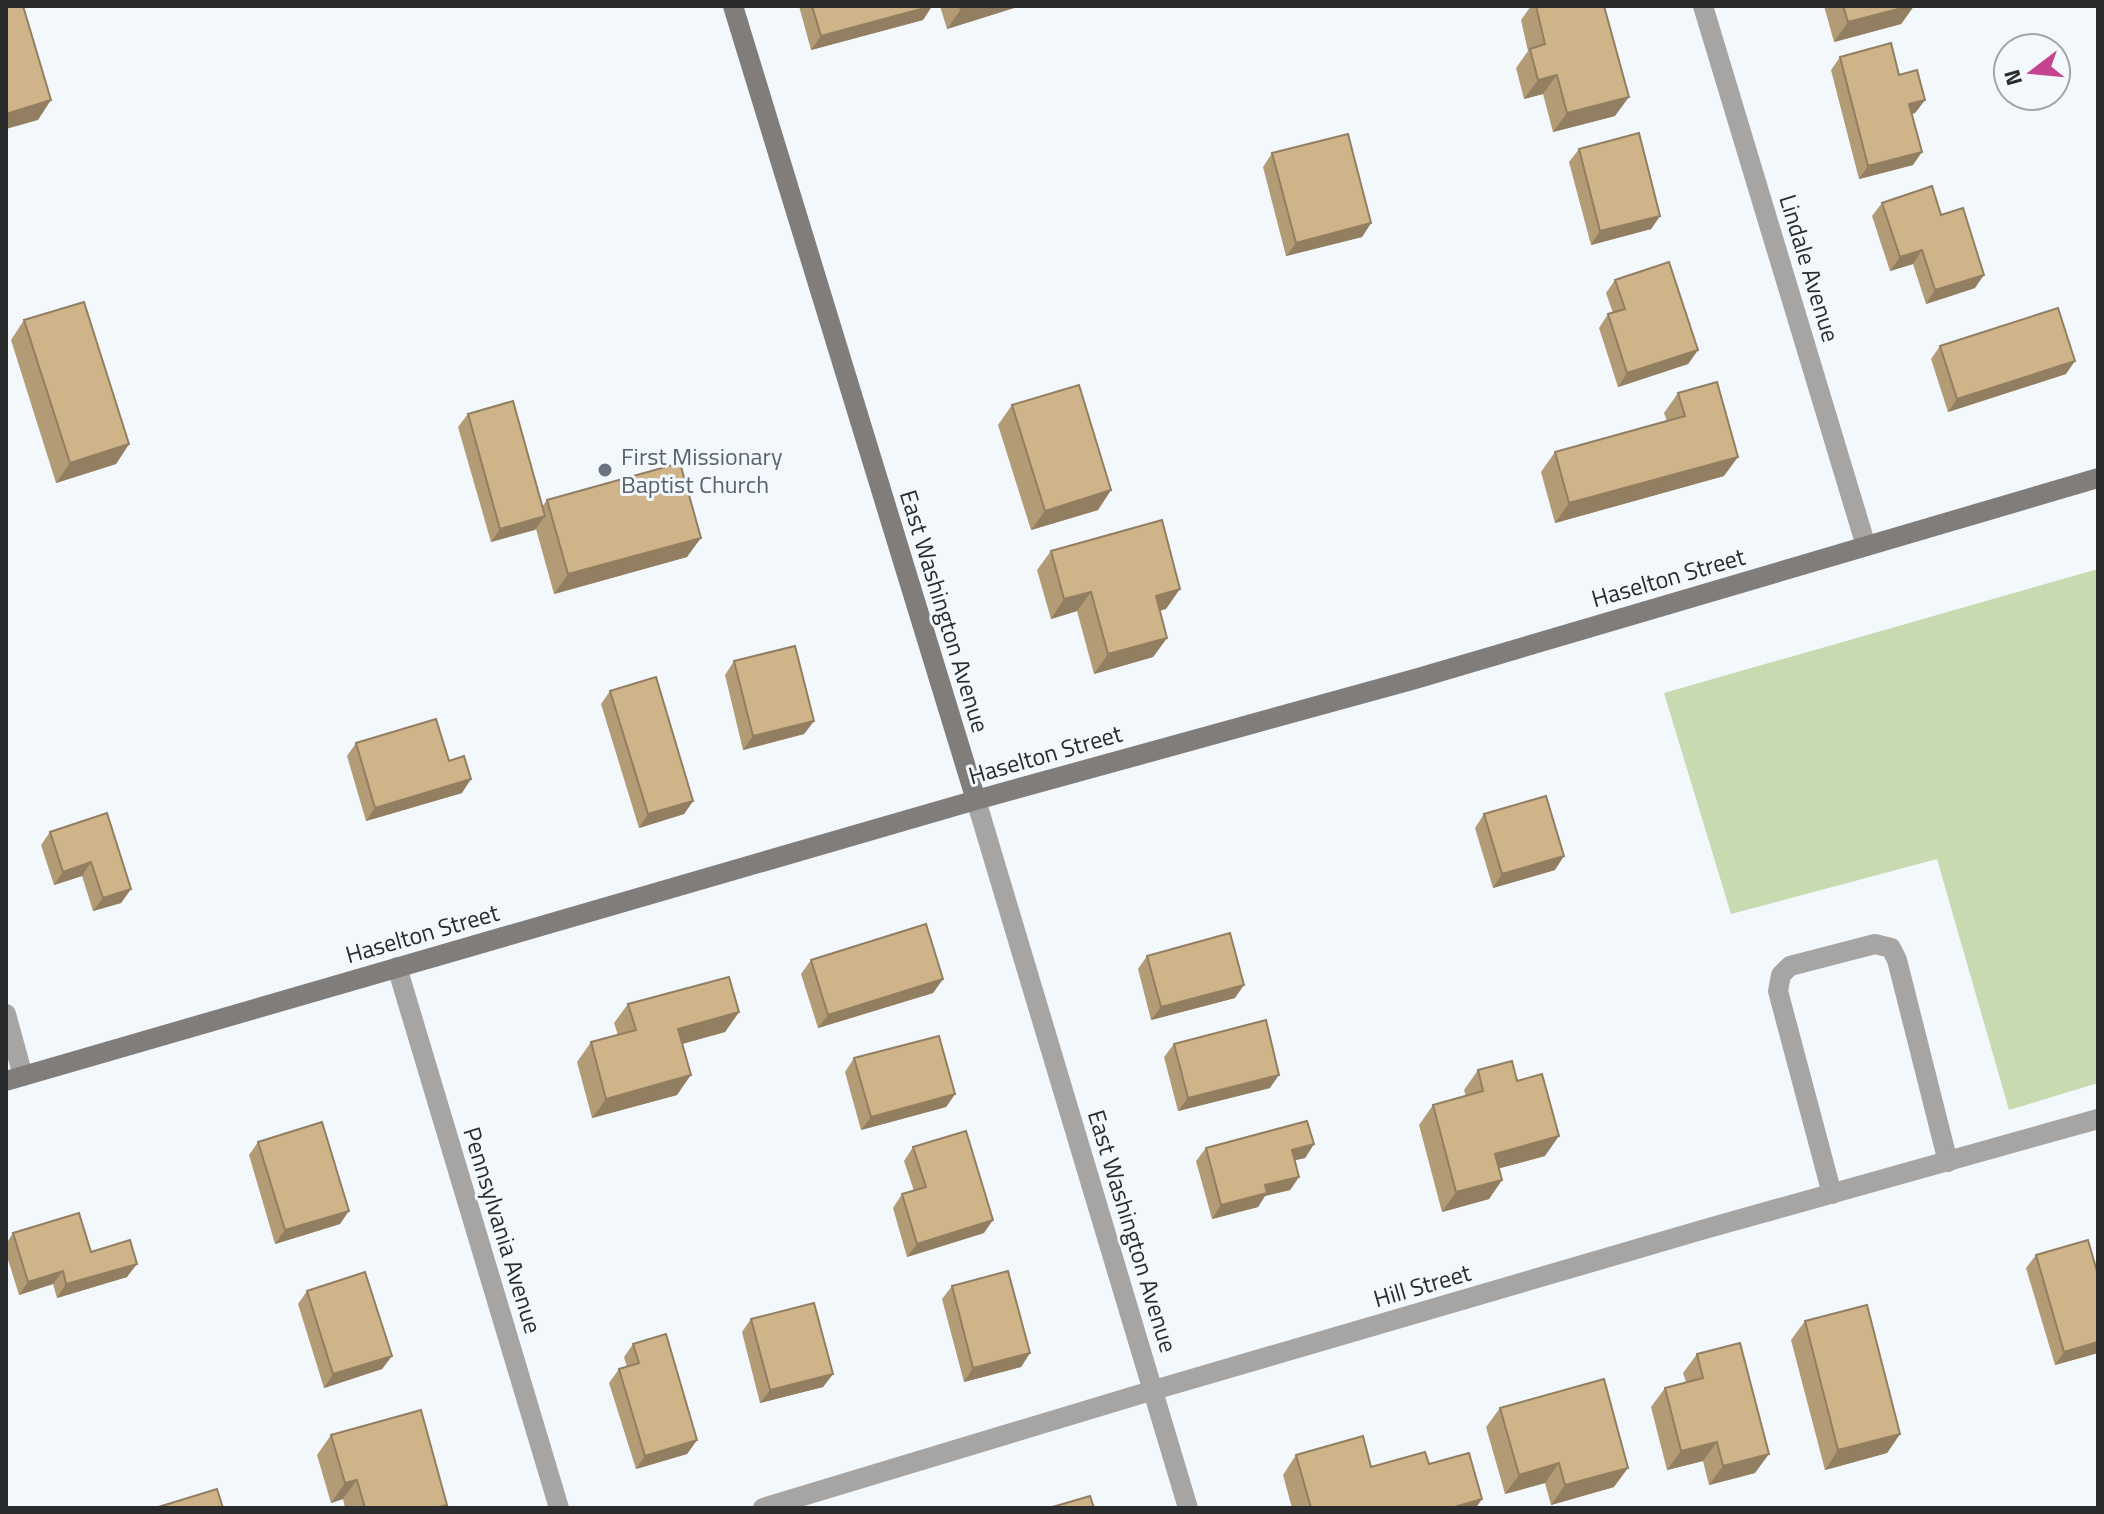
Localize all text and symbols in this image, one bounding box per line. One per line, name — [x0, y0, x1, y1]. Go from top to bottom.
north arrow — [1992, 32, 2072, 112]
text: N — [1994, 65, 2031, 90]
street label: Lindale Avenue — [1771, 190, 1849, 346]
place label: First Missionary Baptist Church — [621, 438, 783, 502]
marker: First Missionary Baptist Church — [596, 461, 614, 479]
street label: East Washington Avenue — [891, 485, 999, 737]
street label: Haselton Street — [1587, 538, 1750, 616]
street label: Haselton Street — [964, 715, 1127, 793]
street label: Haselton Street — [341, 894, 504, 972]
street label: East Washington Avenue — [1079, 1105, 1187, 1357]
street label: Pennsylvania Avenue — [454, 1122, 552, 1338]
street label: Hill Street — [1369, 1254, 1475, 1316]

